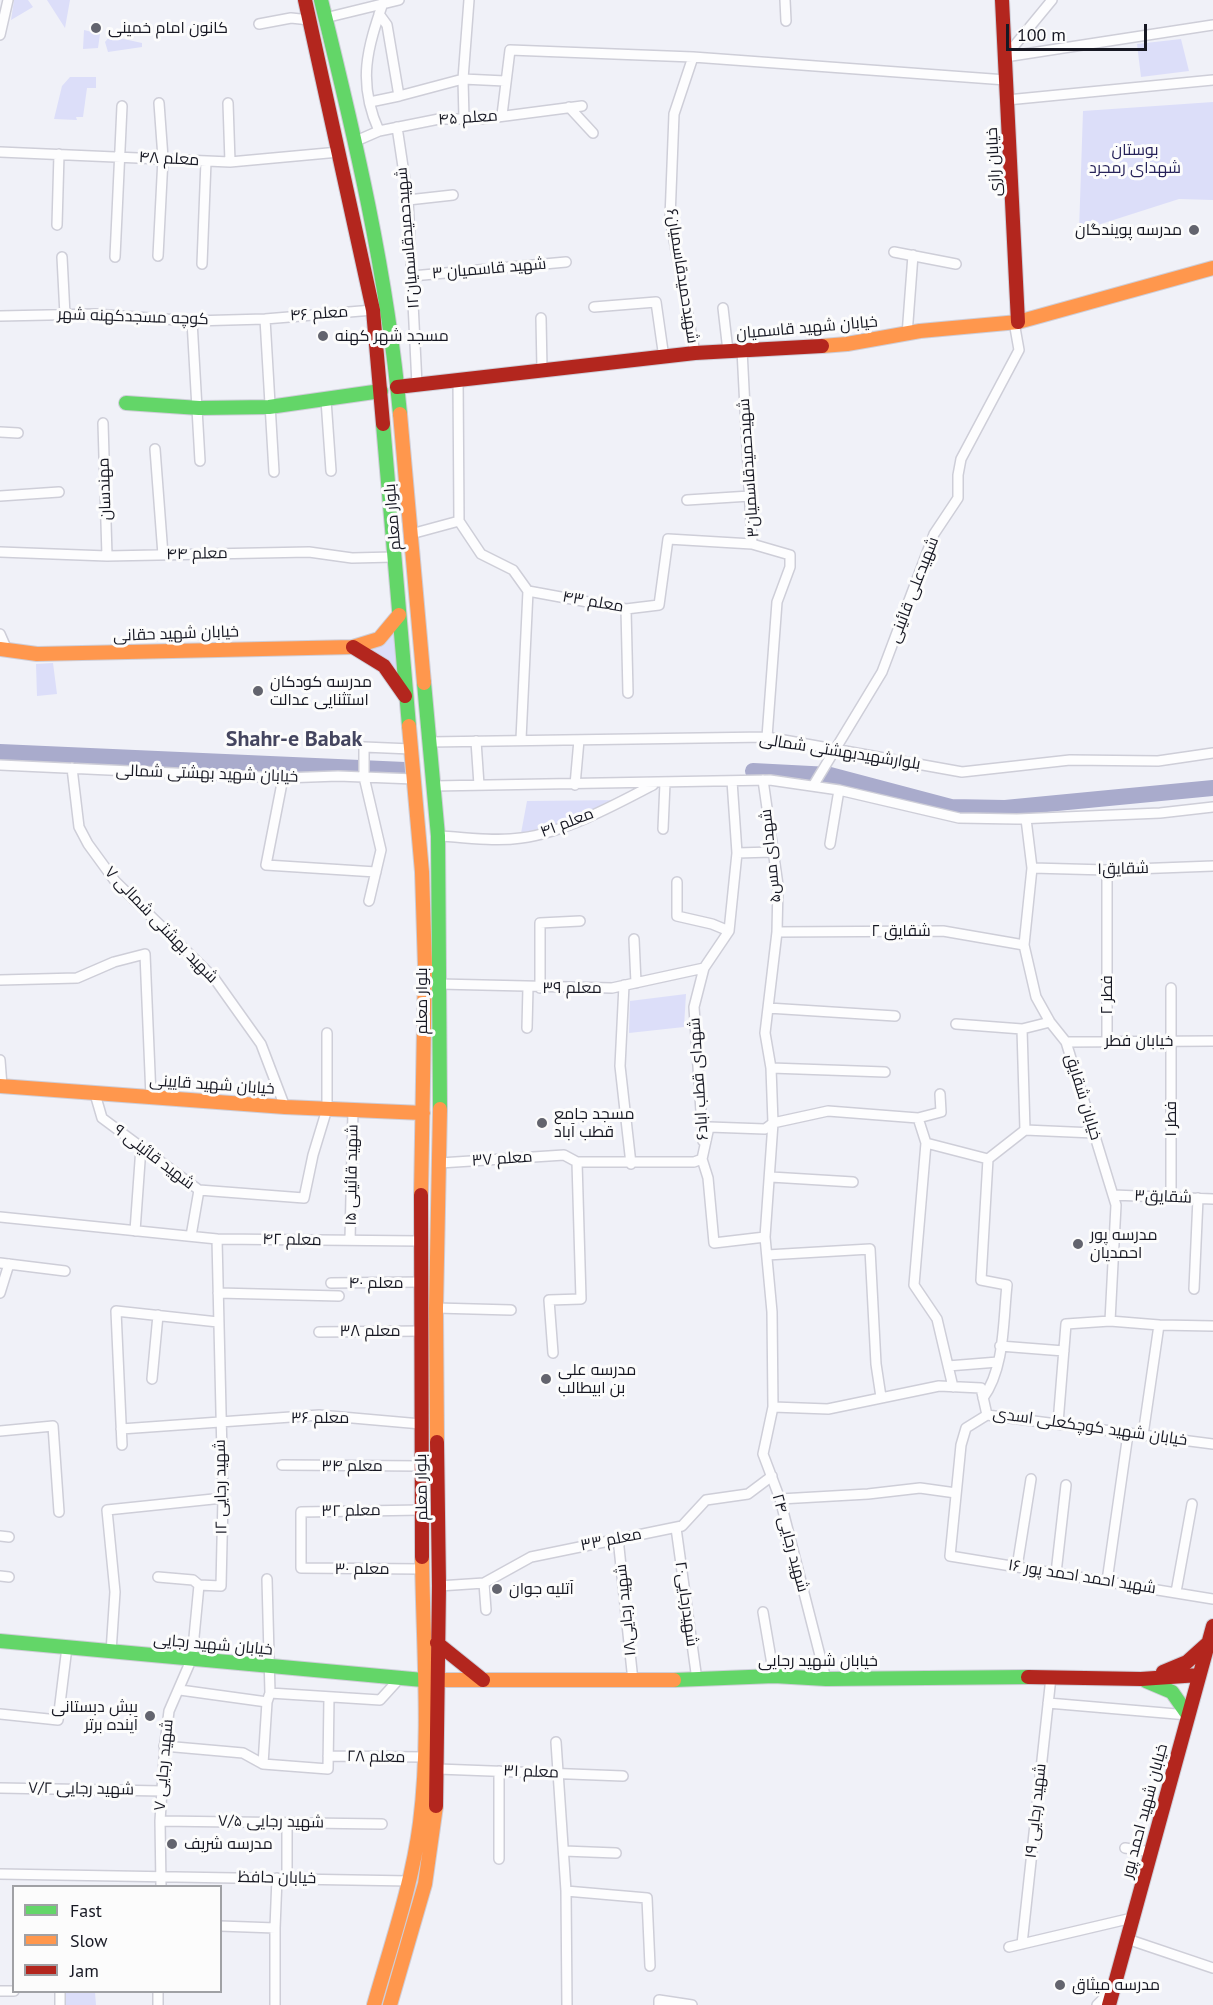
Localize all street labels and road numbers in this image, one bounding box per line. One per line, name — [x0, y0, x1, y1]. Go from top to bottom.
street label: معلم ۴۵ — [438, 106, 498, 130]
street label: خیابان رازی — [983, 127, 1005, 197]
street label: معلم ۴۸ — [138, 148, 200, 170]
street label: شهیدحمیدقاسمیان۱۲ — [392, 166, 424, 310]
street label: شهیدحمیدقاسمیان۶ — [662, 207, 702, 345]
street label: شهید قاسمیان ۳ — [431, 254, 547, 284]
street label: معلم ۴۶ — [289, 302, 349, 326]
street label: کوچه مسجدکهنه شهر — [57, 305, 209, 329]
street label: خیابان شهید قاسمیان — [735, 312, 879, 344]
street label: شهیدحمیدقاسمیان۳ — [735, 398, 763, 538]
street label: مهندسان — [94, 457, 116, 521]
street label: بلوار معلم — [381, 483, 405, 551]
street label: شهیدعلی قائینی — [885, 534, 943, 646]
street label: معلم ۴۴ — [166, 544, 228, 564]
street label: معلم ۴۳ — [561, 587, 625, 617]
street label: خیابان شهید حقانی — [113, 622, 239, 646]
street label: بلوارشهیدبهشتی شمالی — [758, 730, 922, 774]
street label: خیابان شهید بهشتی شمالی — [115, 761, 299, 787]
street label: معلم ۴۱ — [538, 804, 596, 842]
street label: شهدای مس۵ — [757, 808, 785, 904]
street label: شقایق۱ — [1097, 859, 1149, 879]
street label: شهید بهشتی شمالی ۷ — [100, 863, 222, 987]
street label: شقایق ۲ — [871, 921, 931, 941]
street label: بلوار معلم — [412, 967, 432, 1035]
street label: فطر ۲ — [1097, 975, 1117, 1015]
street label: معلم ۳۹ — [542, 978, 602, 998]
street label: شهدای قطب اباد۶ — [685, 1017, 713, 1141]
street label: خیابان فطر — [1105, 1031, 1173, 1051]
street label: خیابان شقایق — [1061, 1052, 1105, 1142]
street label: خیابان شهید قایینی — [149, 1071, 275, 1099]
street label: فطر ۱ — [1161, 1101, 1181, 1137]
street label: شهید قائینی ۹ — [110, 1120, 198, 1194]
street label: شهید قائینی ۱۵ — [342, 1124, 362, 1226]
street label: معلم ۳۷ — [471, 1147, 533, 1171]
street label: شقایق۳ — [1134, 1186, 1192, 1208]
street label: معلم ۴۲ — [262, 1230, 322, 1250]
street label: معلم ۴۰ — [349, 1273, 403, 1293]
street label: معلم ۳۸ — [340, 1321, 400, 1341]
street label: خیابان شهید کوچکعلی اسدی — [992, 1404, 1188, 1450]
street label: معلم ۳۶ — [291, 1408, 349, 1428]
street label: شهید رجایی ۱۲ — [211, 1439, 231, 1535]
street label: بلوار معلم — [412, 1453, 432, 1521]
street label: معلم ۳۴ — [321, 1456, 383, 1476]
street label: شهید رجایی ۲۴ — [768, 1492, 812, 1594]
street label: معلم ۳۲ — [321, 1501, 381, 1521]
street label: معلم ۳۳ — [579, 1525, 643, 1555]
street label: شهید احمد احمد پور ۱۶ — [1007, 1556, 1157, 1598]
street label: معلم ۳۰ — [335, 1559, 389, 1579]
street label: شهیدرجایی۲۰ — [671, 1560, 701, 1648]
street label: شهید رجایی۱۸ — [612, 1563, 640, 1657]
street label: خیابان شهید رجایی — [153, 1630, 273, 1660]
street label: خیابان شهید رجایی — [758, 1651, 878, 1671]
street label: شهید رجایی ۷ — [150, 1718, 178, 1812]
street label: خیابان شهید احمد پور — [1118, 1742, 1172, 1880]
street label: معلم ۲۸ — [347, 1747, 405, 1767]
street label: معلم ۳۱ — [503, 1761, 559, 1783]
street label: شهید رجایی ۱۹ — [1021, 1763, 1051, 1859]
street label: شهید رجایی ۷/۲ — [28, 1778, 134, 1800]
street label: شهید رجایی ۷/۵ — [218, 1811, 324, 1833]
street label: خیابان حافظ — [238, 1868, 316, 1888]

